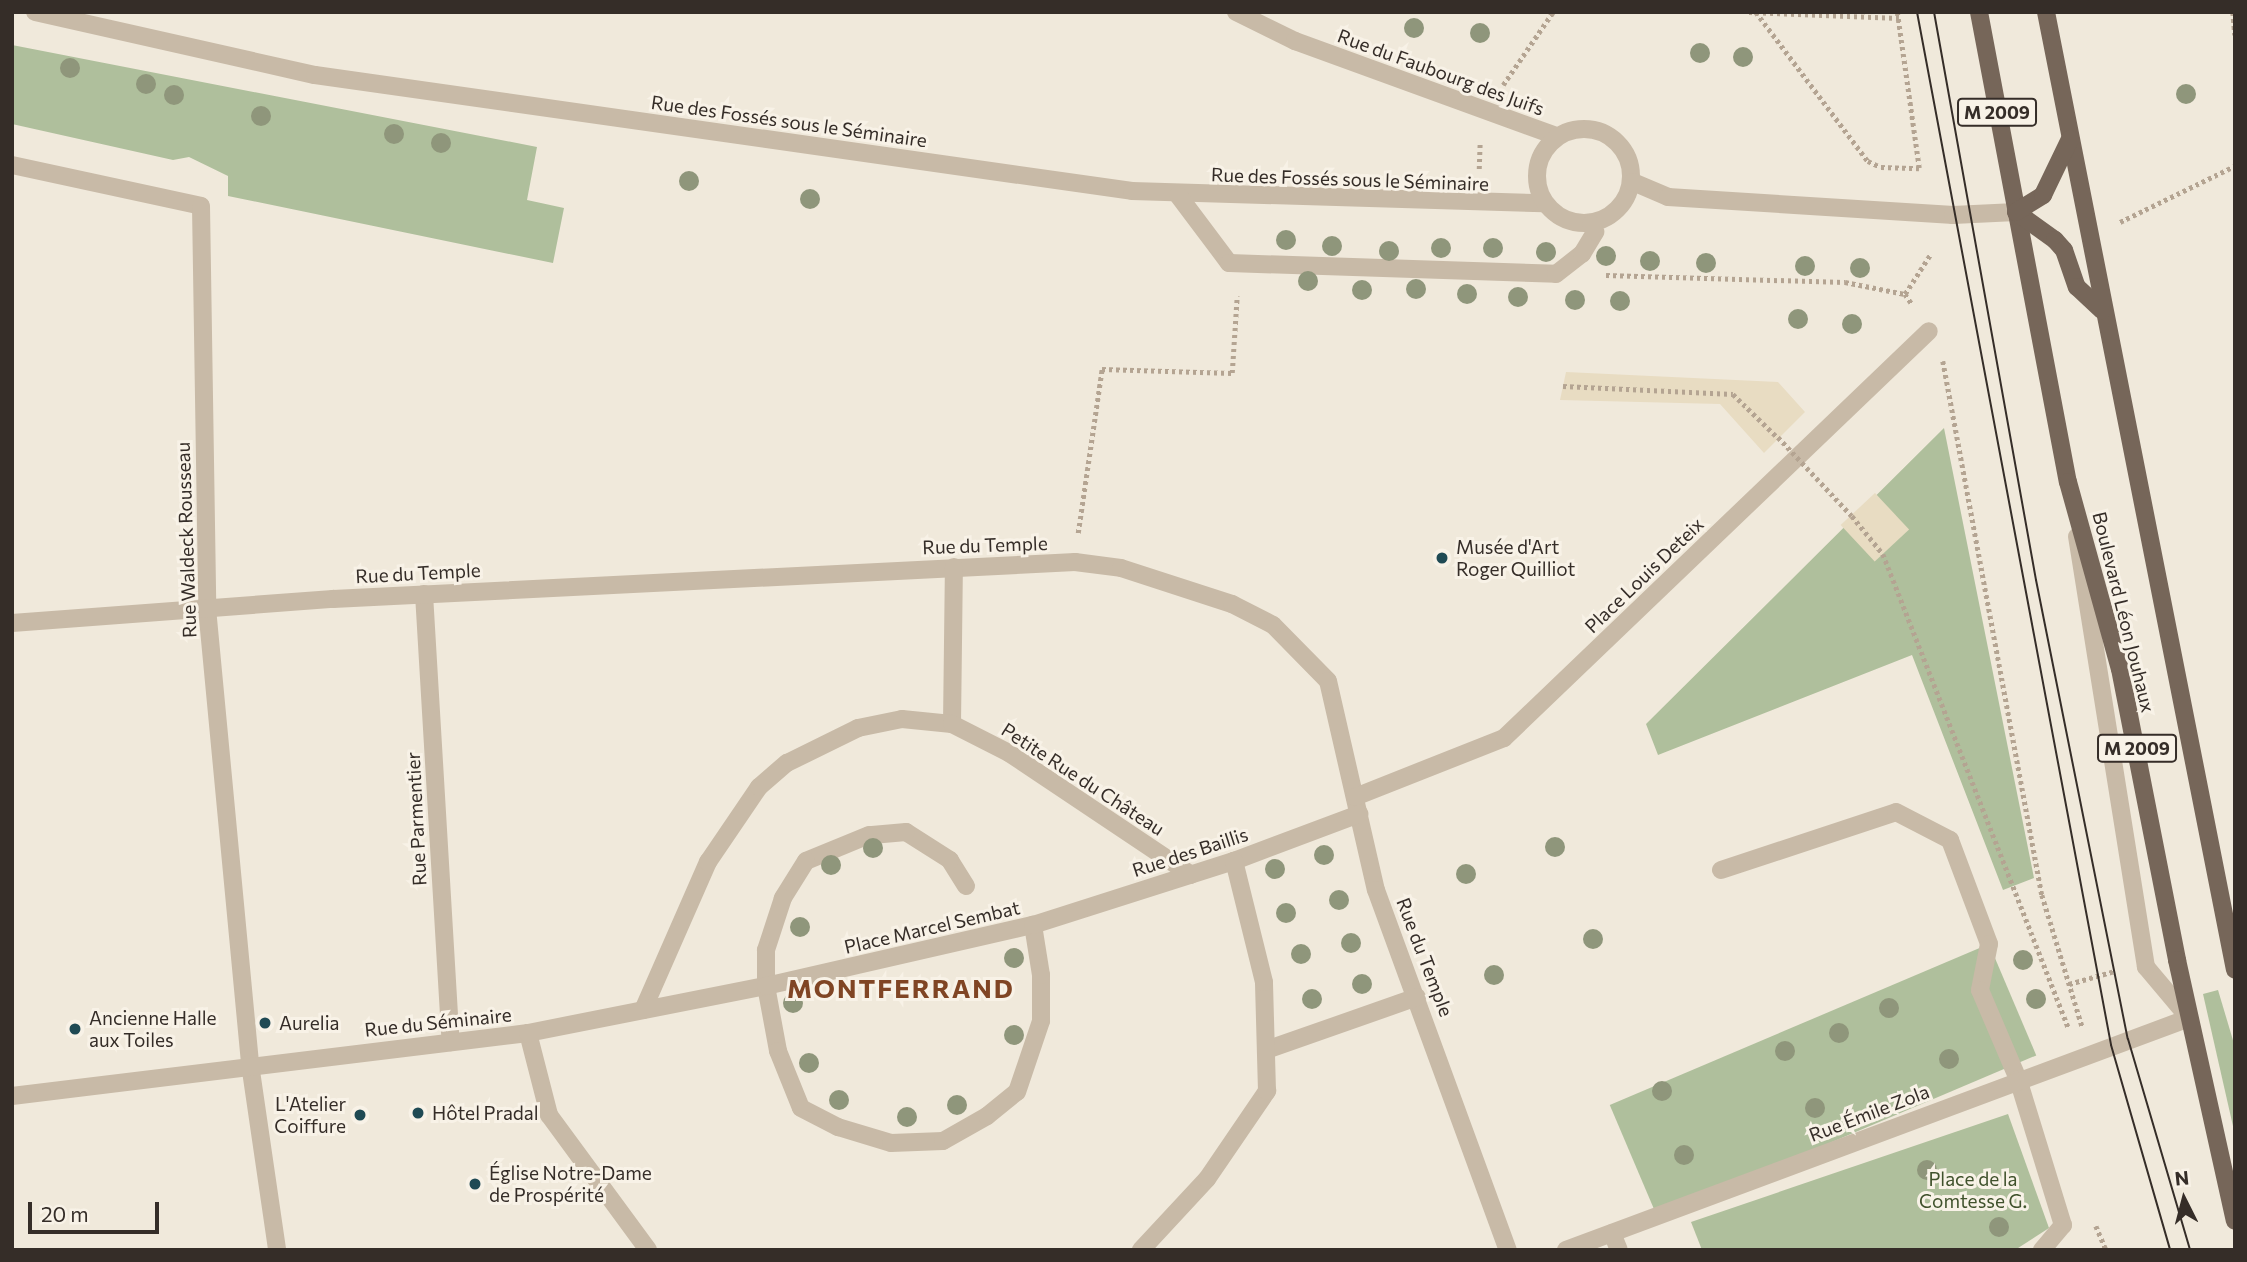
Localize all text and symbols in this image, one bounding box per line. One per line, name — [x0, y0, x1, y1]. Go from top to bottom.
street label: Rue du Faubourg des Juifs — [1335, 24, 1547, 120]
street label: Rue des Fossés sous le Séminaire — [650, 90, 928, 152]
road number: M 2009 — [1957, 98, 2037, 127]
street label: Rue des Fossés sous le Séminaire — [1210, 163, 1490, 195]
street label: Rue Waldeck Rousseau — [171, 442, 201, 638]
street label: Boulevard Léon Jouhaux — [2088, 509, 2160, 715]
street label: Place Louis Deteix — [1580, 513, 1708, 637]
street label: Rue du Temple — [922, 531, 1048, 559]
place label: Musée d'Art Roger Quilliot — [1456, 536, 1575, 580]
marker: Musée d'Art Roger Quilliot — [1434, 550, 1450, 566]
street label: Rue du Temple — [355, 558, 481, 588]
street label: Petite Rue du Château — [997, 718, 1169, 840]
road number: M 2009 — [2097, 734, 2177, 762]
street label: Rue Parmentier — [401, 751, 431, 887]
street label: Rue des Baillis — [1129, 823, 1251, 881]
street label: Rue du Temple — [1392, 894, 1458, 1020]
street label: Place Marcel Sembat — [842, 896, 1022, 958]
district label: MONTFERRAND — [788, 972, 1014, 1004]
street label: Rue du Séminaire — [363, 1003, 513, 1041]
place label: Ancienne Halle aux Toiles — [89, 1007, 217, 1051]
place label: Aurelia — [279, 1012, 339, 1034]
marker: Aurelia — [257, 1015, 273, 1031]
marker: Ancienne Halle aux Toiles — [67, 1021, 83, 1037]
street label: Rue Émile Zola — [1806, 1080, 1932, 1146]
place label: L'Atelier Coiffure — [274, 1093, 346, 1137]
place label: Hôtel Pradal — [432, 1102, 539, 1124]
marker: Hôtel Pradal — [410, 1105, 426, 1121]
marker: L'Atelier Coiffure — [352, 1107, 368, 1123]
place label: Église Notre-Dame de Prospérité — [489, 1162, 652, 1206]
north arrow — [2149, 1164, 2219, 1234]
text: N — [2173, 1165, 2190, 1190]
park label: Place de la Comtesse G. — [1919, 1168, 2027, 1212]
marker: Église Notre-Dame de Prospérité — [467, 1176, 483, 1192]
scale bar — [32, 1188, 163, 1232]
text: 20 m — [41, 1201, 89, 1226]

